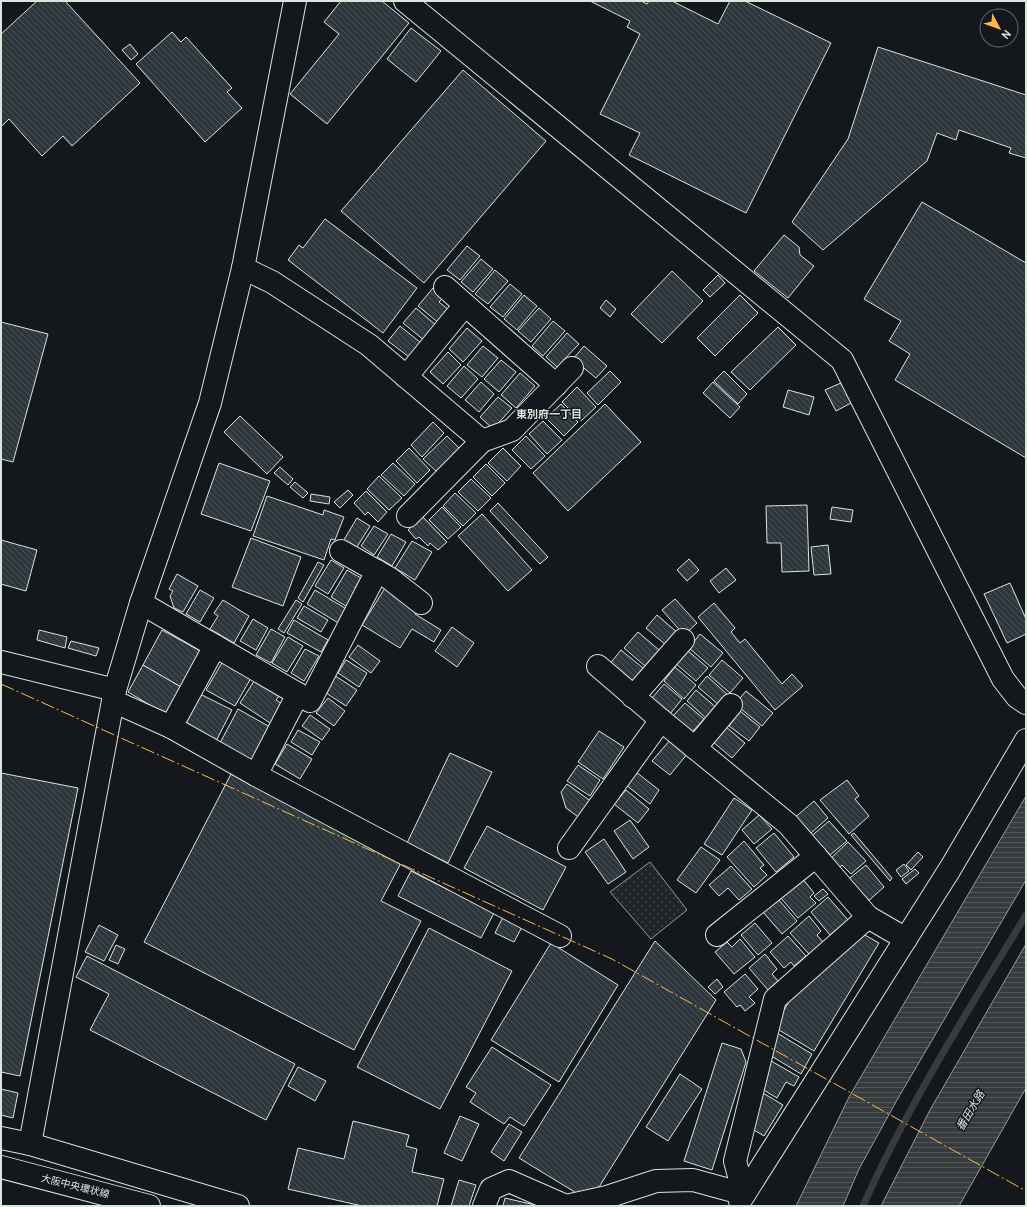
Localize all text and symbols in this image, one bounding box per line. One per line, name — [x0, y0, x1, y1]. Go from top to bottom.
north arrow — [979, 8, 1019, 48]
text: N — [998, 26, 1014, 41]
district label: 東別府一丁目 — [516, 408, 582, 422]
water label: 番田水路 — [954, 1088, 989, 1133]
street label: 大阪中央環状線 — [39, 1172, 111, 1202]

